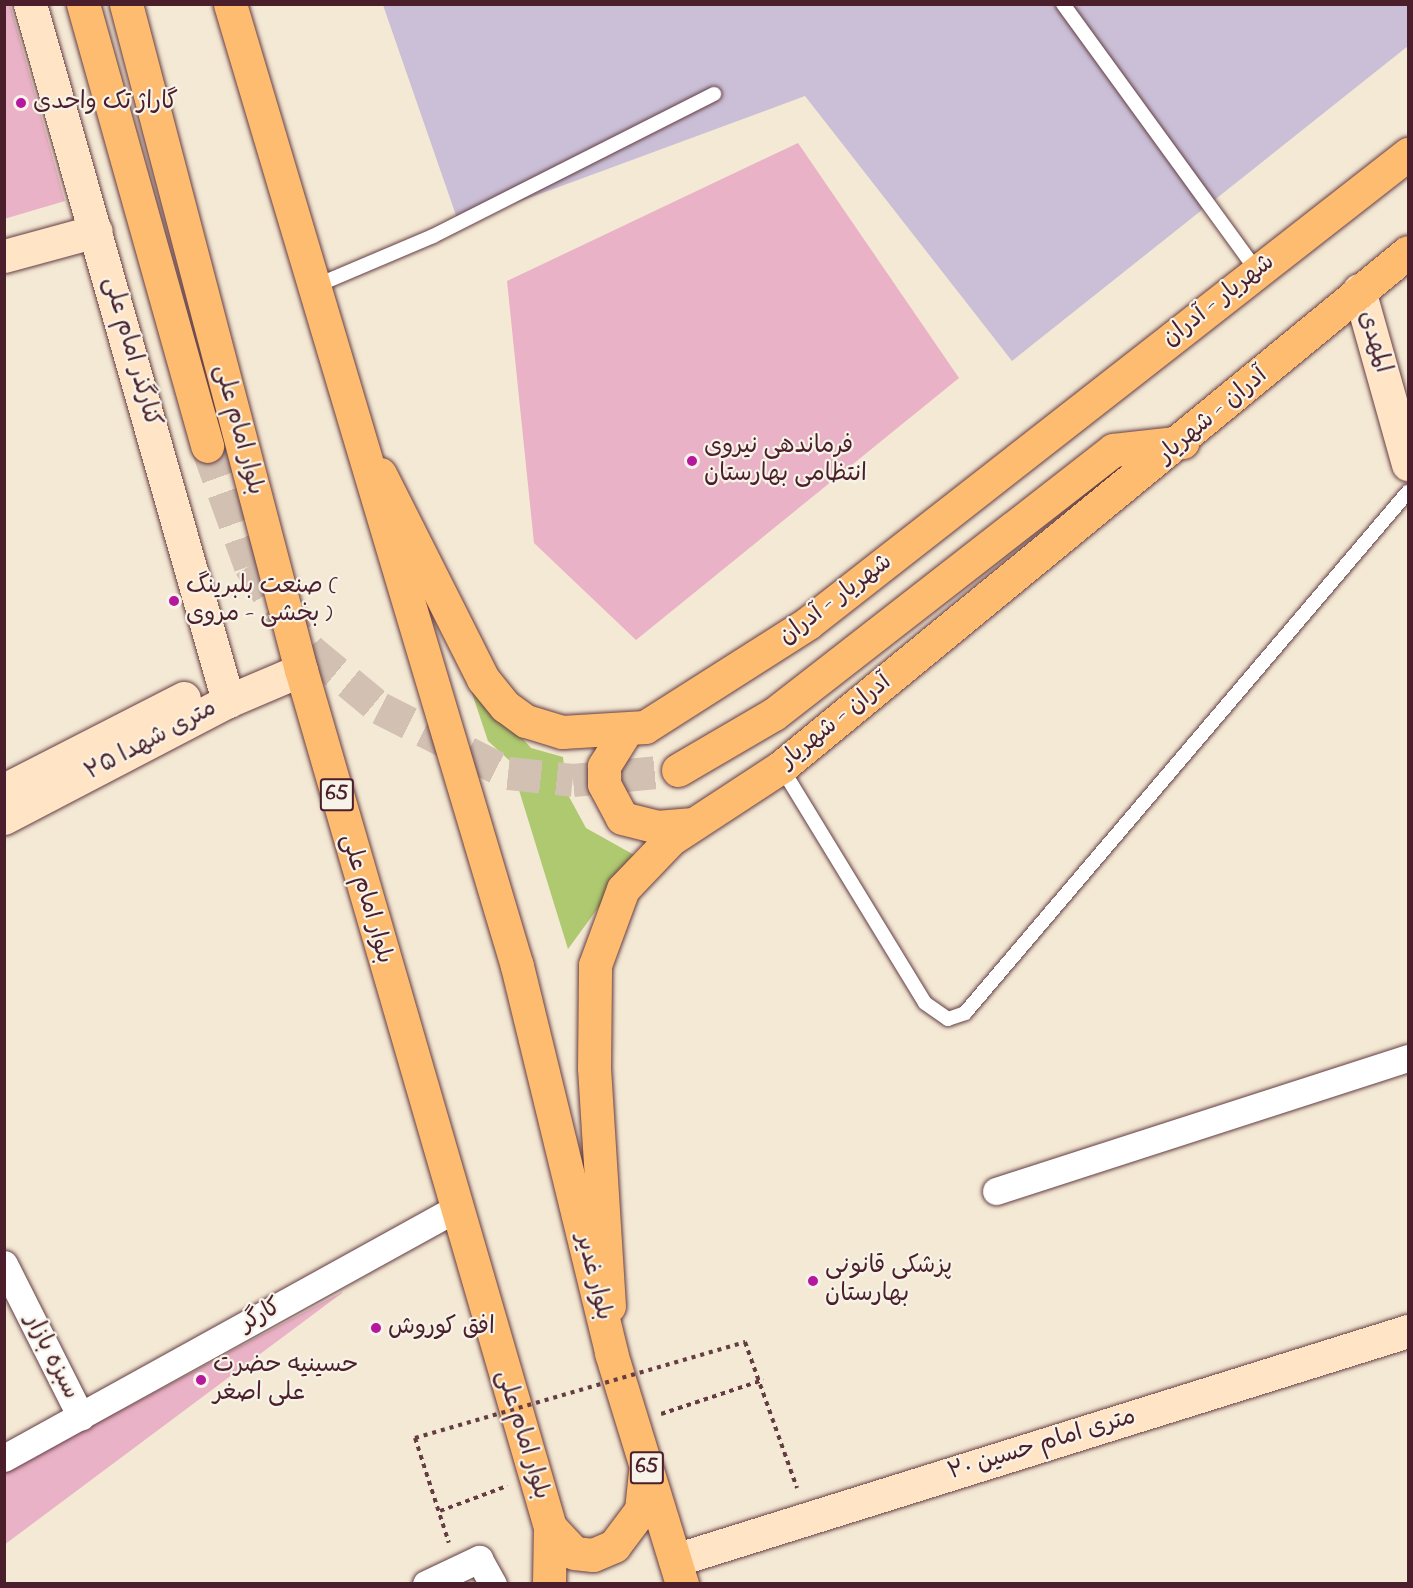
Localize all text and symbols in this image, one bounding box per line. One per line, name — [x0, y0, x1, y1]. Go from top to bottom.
place label: گاراژ تک واحدی — [33, 89, 178, 117]
marker: گاراژ تک واحدی — [14, 96, 28, 110]
street label: شهریار - آدران — [1157, 248, 1281, 354]
street label: کنارگذر امام علی — [96, 274, 166, 430]
street label: المهدی — [1351, 308, 1397, 376]
street label: بلوار امام علی — [207, 362, 269, 498]
street label: آدران - شهریار — [1152, 362, 1274, 470]
place label: فرماندهی نیروی انتظامی بهارستان — [704, 433, 867, 489]
marker: فرماندهی نیروی انتظامی بهارستان — [685, 454, 699, 468]
street label: شهریار - آدران — [774, 548, 898, 652]
place label: صنعت بلبرینگ ( بخشی - مروی ) — [186, 573, 339, 629]
marker: صنعت بلبرینگ ( بخشی - مروی ) — [167, 594, 181, 608]
street label: آدران - شهریار — [775, 669, 897, 775]
street label: ۲۵ متری شهدا — [80, 694, 222, 788]
road number: 65 — [319, 776, 355, 814]
street label: بلوار امام علی — [334, 831, 398, 967]
street label: بلوار غدیر — [568, 1231, 618, 1323]
place label: پزشکی قانونی بهارستان — [825, 1253, 952, 1309]
marker: پزشکی قانونی بهارستان — [806, 1274, 820, 1288]
street label: کارگر — [235, 1293, 287, 1339]
street label: سبزه بازار — [17, 1310, 85, 1404]
place label: افق کوروش — [388, 1314, 495, 1342]
marker: افق کوروش — [369, 1321, 383, 1335]
place label: حسینیه حضرت علی اصغر — [213, 1352, 358, 1408]
street label: بلوار امام علی — [489, 1367, 555, 1503]
marker: حسینیه حضرت علی اصغر — [194, 1373, 208, 1387]
street label: ۲۰ متری امام حسین — [945, 1403, 1139, 1487]
road number: 65 — [629, 1449, 665, 1487]

